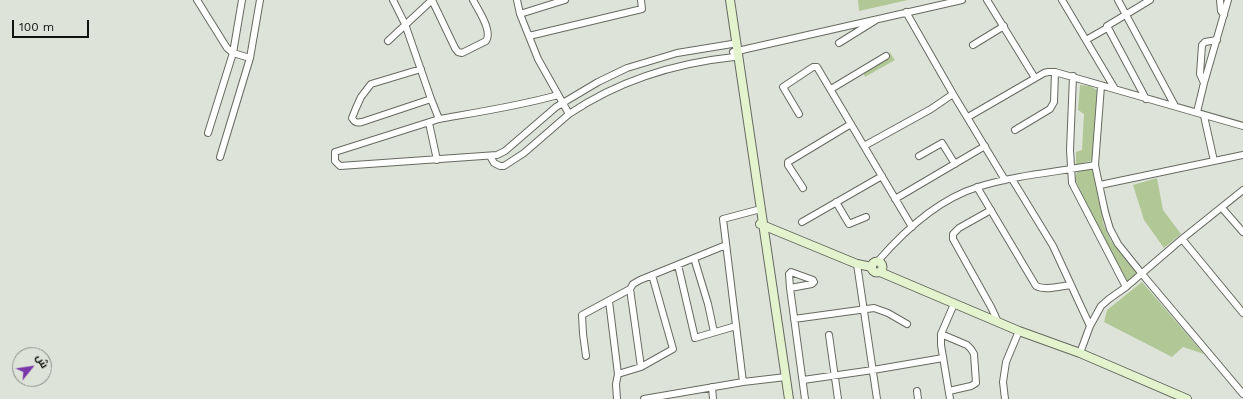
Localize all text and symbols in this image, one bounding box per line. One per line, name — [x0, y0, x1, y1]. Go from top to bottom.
scale bar — [14, 12, 91, 38]
text: 100 m — [19, 20, 54, 34]
north arrow — [12, 347, 52, 387]
text: ش — [33, 352, 51, 371]

